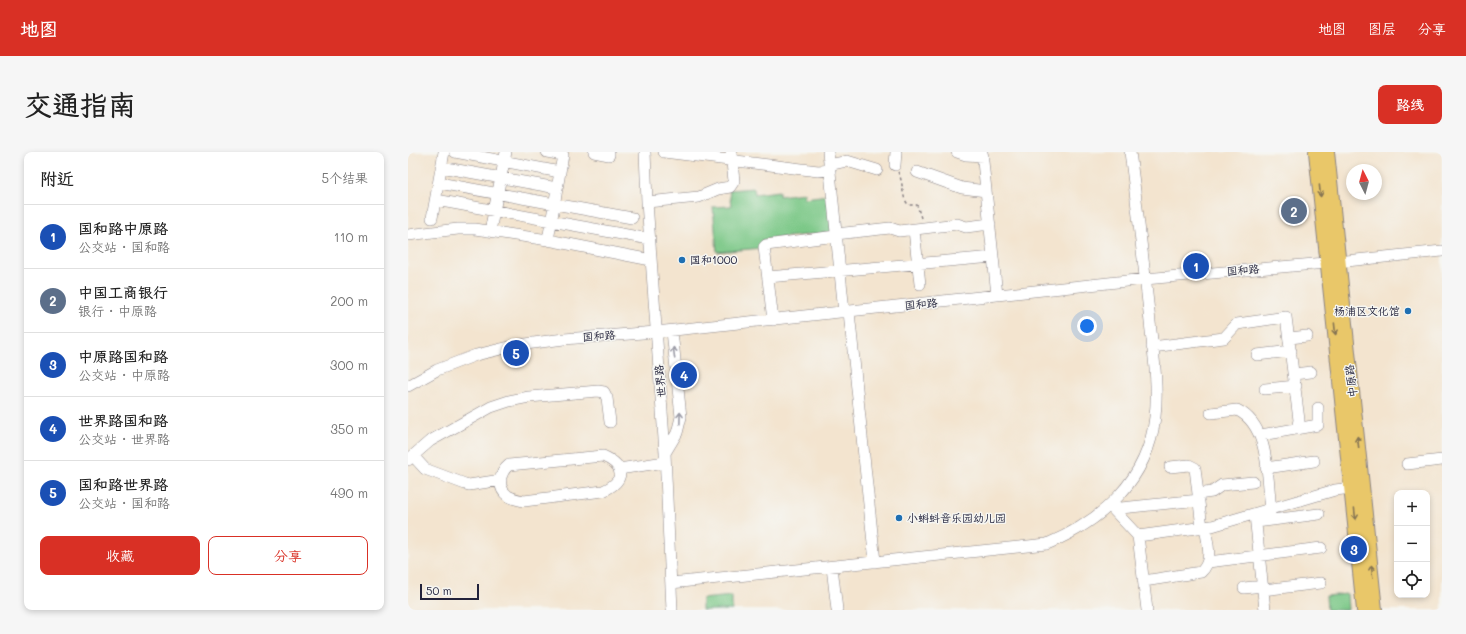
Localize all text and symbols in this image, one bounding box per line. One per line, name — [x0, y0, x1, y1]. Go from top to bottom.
text: 地图 — [20, 16, 58, 41]
text: 地图 — [1318, 19, 1346, 38]
text: 图层 — [1368, 19, 1396, 38]
text: 分享 — [1418, 19, 1446, 38]
button: 路线 — [1378, 85, 1442, 124]
text: 交通指南 — [24, 86, 136, 122]
north arrow — [1346, 164, 1382, 200]
text: 附近 — [40, 167, 74, 189]
text: 5个结果 — [321, 169, 368, 186]
one-way arrow — [1316, 184, 1323, 197]
pin: 2 — [1281, 196, 1307, 226]
text: 国和路中原路 — [78, 218, 168, 238]
text: 1 — [50, 228, 56, 245]
text: 110 m — [334, 228, 368, 245]
text: 公交站 · 国和路 — [78, 238, 170, 255]
pin: 1 — [1183, 251, 1209, 281]
place label: 国和1000 — [690, 252, 737, 267]
marker: 国和1000 — [677, 255, 687, 265]
street label: 国和路 — [1226, 261, 1260, 278]
text: 中国工商银行 — [78, 282, 168, 302]
text: 2 — [49, 292, 57, 309]
text: 200 m — [330, 292, 368, 309]
street label: 国和路 — [904, 294, 938, 313]
text: 银行 · 中原路 — [78, 302, 157, 319]
place label: 杨浦区文化馆 — [1334, 303, 1400, 318]
marker: 杨浦区文化馆 — [1403, 306, 1413, 316]
your location — [1077, 316, 1097, 336]
one-way arrow — [1331, 322, 1338, 335]
street label: 国和路 — [582, 327, 616, 344]
pin: 5 — [503, 338, 529, 368]
text: 中原路国和路 — [78, 346, 168, 366]
one-way arrow — [670, 347, 678, 360]
text: 3 — [49, 356, 57, 373]
text: 300 m — [330, 356, 368, 373]
pin: 4 — [671, 360, 697, 390]
street label: 世界路 — [651, 364, 668, 398]
street label: 中原路 — [1341, 364, 1360, 398]
text: 公交站 · 中原路 — [78, 366, 170, 383]
text: 世界路国和路 — [78, 410, 168, 430]
one-way arrow — [676, 412, 684, 425]
text: 4 — [49, 420, 57, 437]
text: 350 m — [330, 420, 368, 437]
text: 公交站 · 世界路 — [78, 430, 170, 447]
one-way arrow — [1354, 436, 1362, 449]
text: 国和路世界路 — [78, 474, 168, 494]
text: 5 — [49, 484, 57, 501]
text: 490 m — [330, 484, 368, 501]
map controls — [1394, 490, 1430, 598]
button: + — [1394, 490, 1430, 526]
text: 公交站 · 国和路 — [78, 494, 170, 511]
one-way arrow — [1351, 507, 1358, 520]
place label: 小蝌蚪音乐园幼儿园 — [907, 510, 1006, 525]
marker: 小蝌蚪音乐园幼儿园 — [894, 513, 904, 523]
button: − — [1394, 526, 1430, 562]
pin: 3 — [1341, 534, 1367, 564]
button: 收藏 — [40, 536, 200, 575]
button: 分享 — [208, 536, 368, 575]
button: locate — [1394, 562, 1430, 598]
one-way arrow — [1368, 565, 1375, 578]
scale bar — [420, 582, 479, 601]
text: 50 m — [426, 583, 452, 598]

